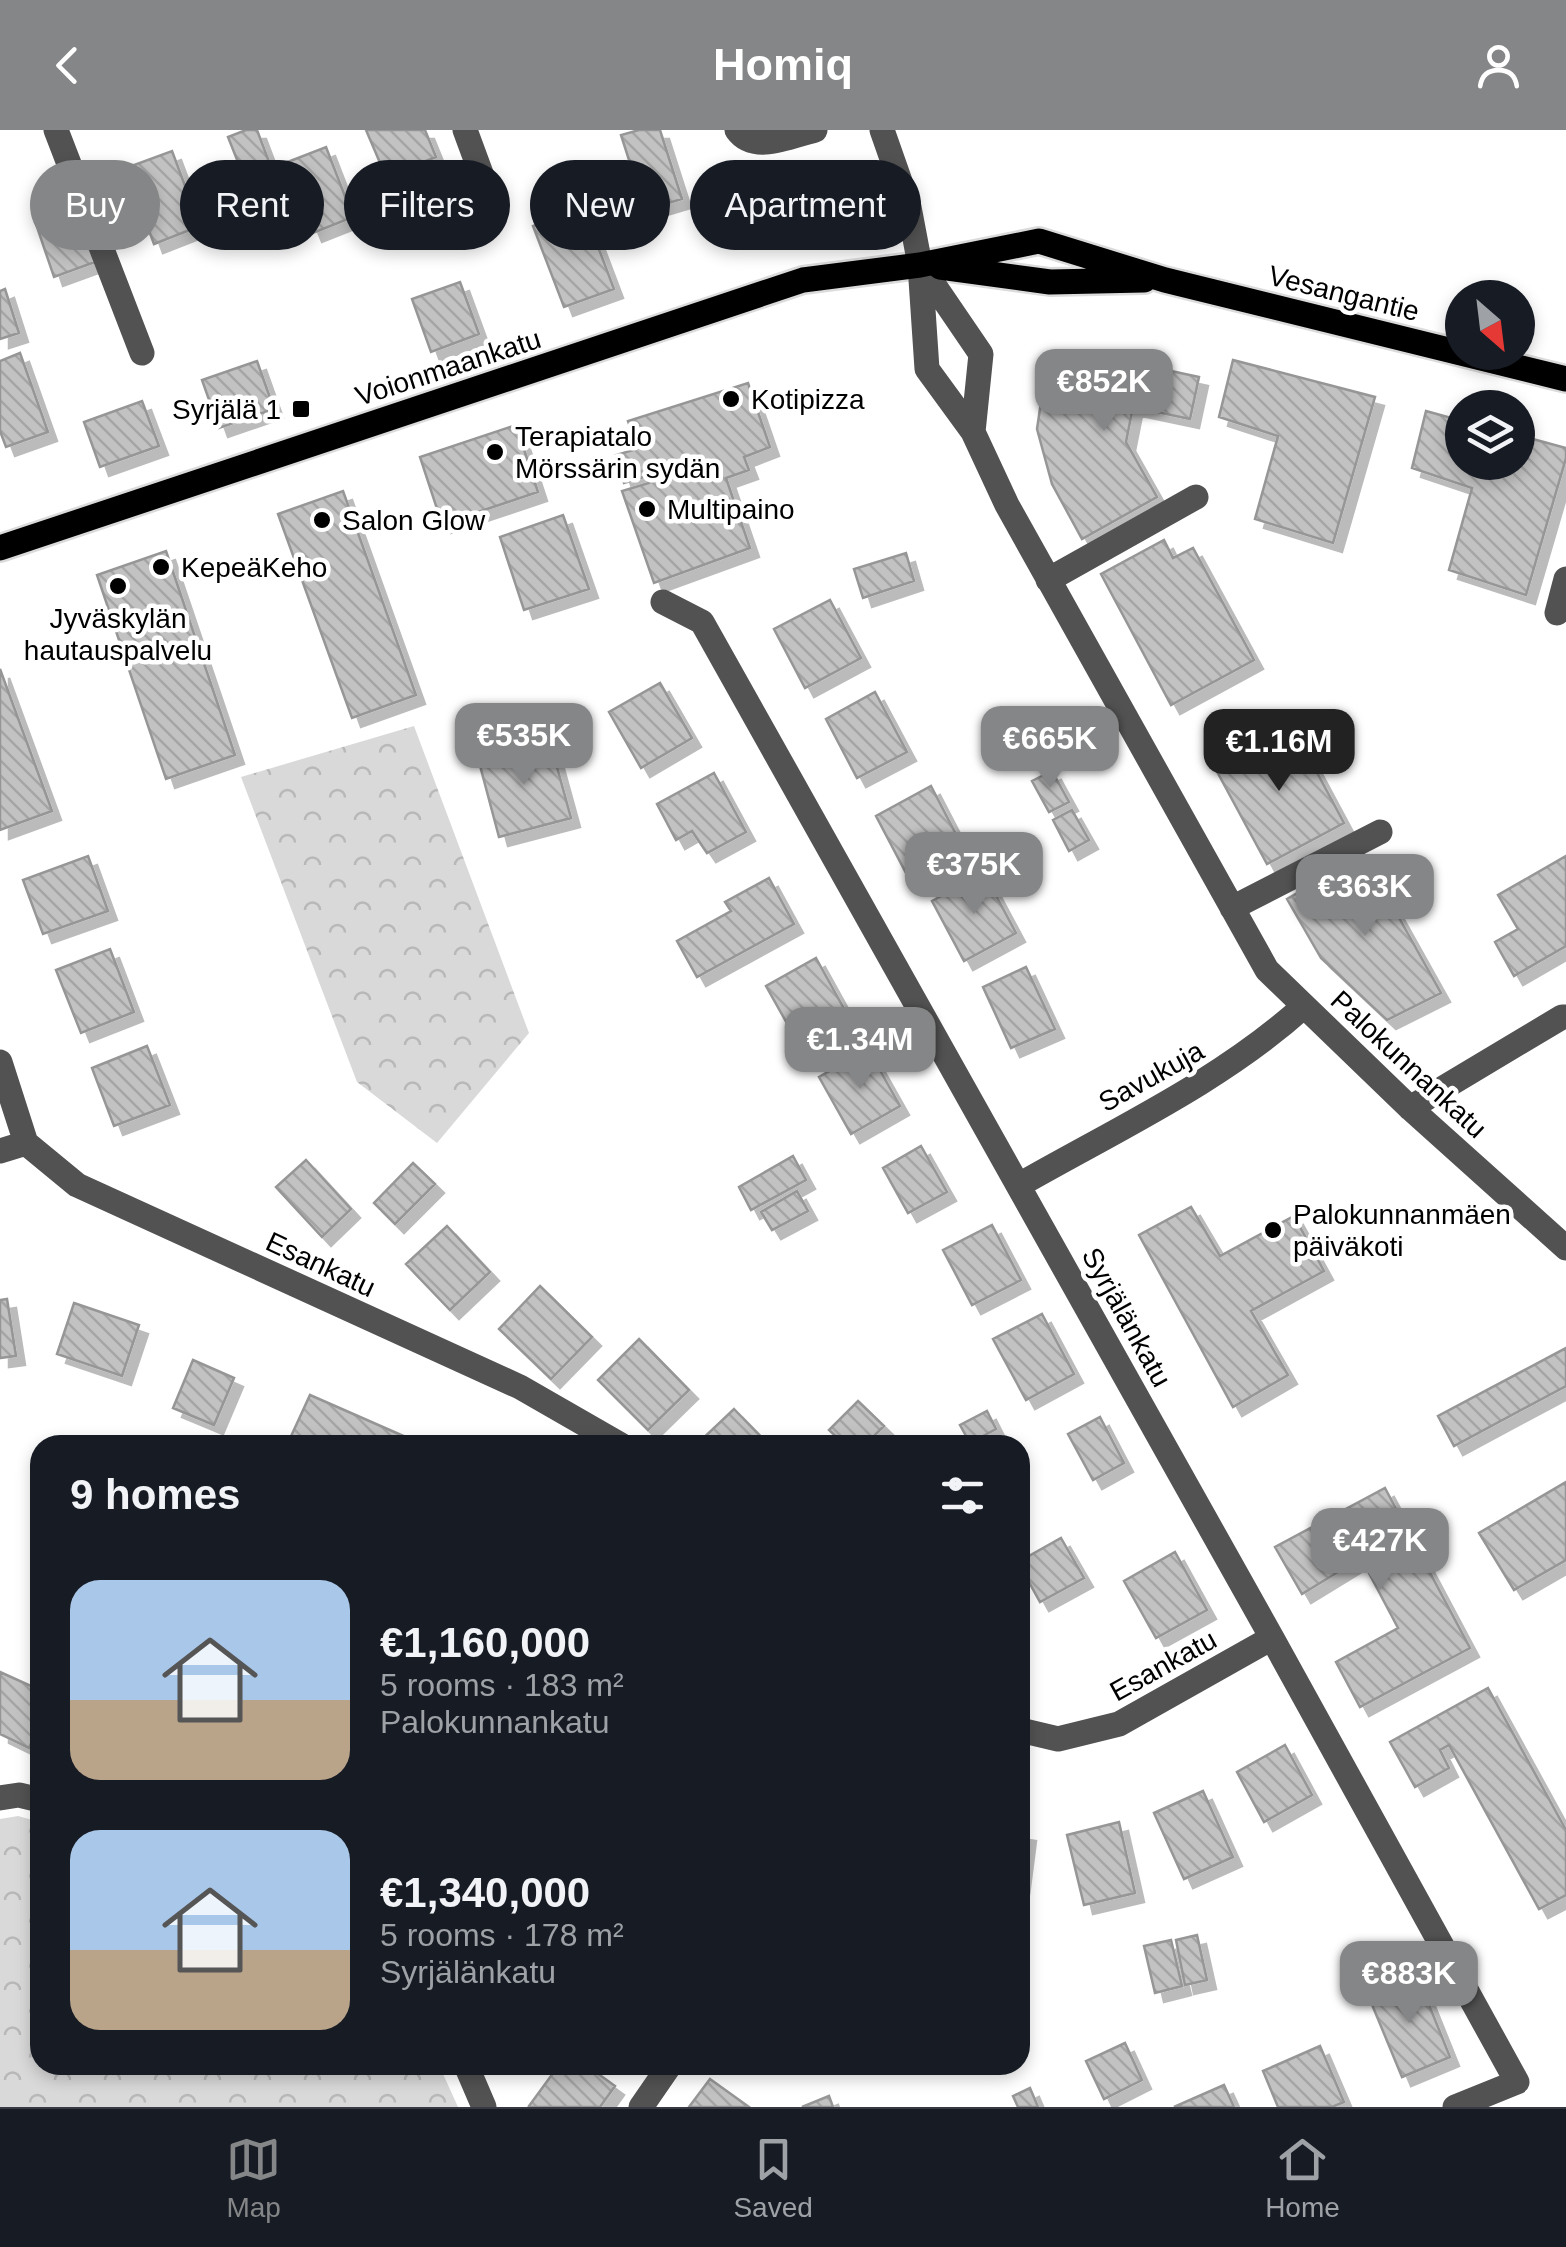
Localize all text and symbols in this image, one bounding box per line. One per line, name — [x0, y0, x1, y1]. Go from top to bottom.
icon: back — [40, 38, 95, 93]
icon: person — [1471, 38, 1526, 93]
text: Homiq — [713, 39, 853, 90]
chip: Buy — [30, 160, 160, 250]
chip: Rent — [180, 160, 324, 250]
chip: Filters — [344, 160, 510, 250]
chip: New — [530, 160, 670, 250]
chip: Apartment — [690, 160, 921, 250]
street label: Vesangantie — [1265, 260, 1422, 327]
north arrow — [1445, 280, 1535, 370]
map controls — [1445, 280, 1535, 480]
street label: Voionmaankatu — [352, 323, 545, 412]
pin: €852K — [1034, 349, 1174, 434]
text: €852K — [1057, 363, 1151, 399]
place label: Kotipizza — [751, 384, 865, 415]
marker: Kotipizza — [720, 388, 742, 410]
button: layers — [1445, 390, 1535, 480]
place label: Syrjälä 1 — [172, 394, 281, 425]
marker: Syrjälä 1 — [290, 398, 312, 420]
place label: Terapiatalo Mörssärin sydän — [515, 421, 720, 484]
marker: Terapiatalo Mörssärin sydän — [484, 441, 506, 463]
place label: Multipaino — [667, 494, 795, 525]
marker: Multipaino — [636, 498, 658, 520]
place label: Salon Glow — [342, 505, 486, 536]
marker: Salon Glow — [311, 509, 333, 531]
place label: KepeäKeho — [181, 552, 327, 583]
marker: KepeäKeho — [150, 556, 172, 578]
marker: Jyväskylän hautauspalvelu — [107, 575, 129, 597]
place label: Jyväskylän hautauspalvelu — [24, 603, 212, 666]
pin: €535K — [454, 703, 594, 788]
pin: €665K — [980, 706, 1120, 791]
pin: €1.16M — [1198, 709, 1360, 794]
text: €535K — [477, 717, 571, 753]
text: €665K — [1003, 720, 1097, 756]
text: €1.16M — [1226, 723, 1332, 759]
pin: €375K — [904, 832, 1044, 917]
text: €375K — [927, 846, 1021, 882]
pin: €363K — [1295, 854, 1435, 939]
text: €363K — [1318, 868, 1412, 904]
street label: Palokunnankatu — [1325, 985, 1493, 1144]
pin: €1.34M — [779, 1007, 941, 1092]
text: €1.34M — [807, 1021, 913, 1057]
street label: Savukuja — [1093, 1035, 1210, 1118]
place label: Palokunnanmäen päiväkoti — [1293, 1199, 1511, 1262]
marker: Palokunnanmäen päiväkoti — [1262, 1219, 1284, 1241]
street label: Esankatu — [261, 1226, 380, 1303]
street label: Syrjälänkatu — [1076, 1242, 1177, 1392]
icon: filters — [935, 1468, 990, 1523]
text: 9 homes — [70, 1471, 240, 1518]
pin: €427K — [1310, 1508, 1450, 1593]
text: €427K — [1333, 1522, 1427, 1558]
text: €1,160,000 — [380, 1619, 590, 1666]
icon: home — [150, 1620, 270, 1740]
street label: Esankatu — [1105, 1624, 1222, 1707]
text: 5 rooms · 183 m² — [380, 1667, 624, 1703]
text: Palokunnankatu — [380, 1704, 610, 1740]
text: €1,340,000 — [380, 1869, 590, 1916]
icon: home — [150, 1870, 270, 1990]
text: 5 rooms · 178 m² — [380, 1917, 624, 1953]
pin: €883K — [1339, 1941, 1479, 2026]
text: Syrjälänkatu — [380, 1954, 556, 1990]
text: €883K — [1362, 1955, 1456, 1991]
tab: Map — [226, 2132, 281, 2224]
tab: Saved — [733, 2132, 813, 2224]
tab: Home — [1265, 2132, 1340, 2224]

